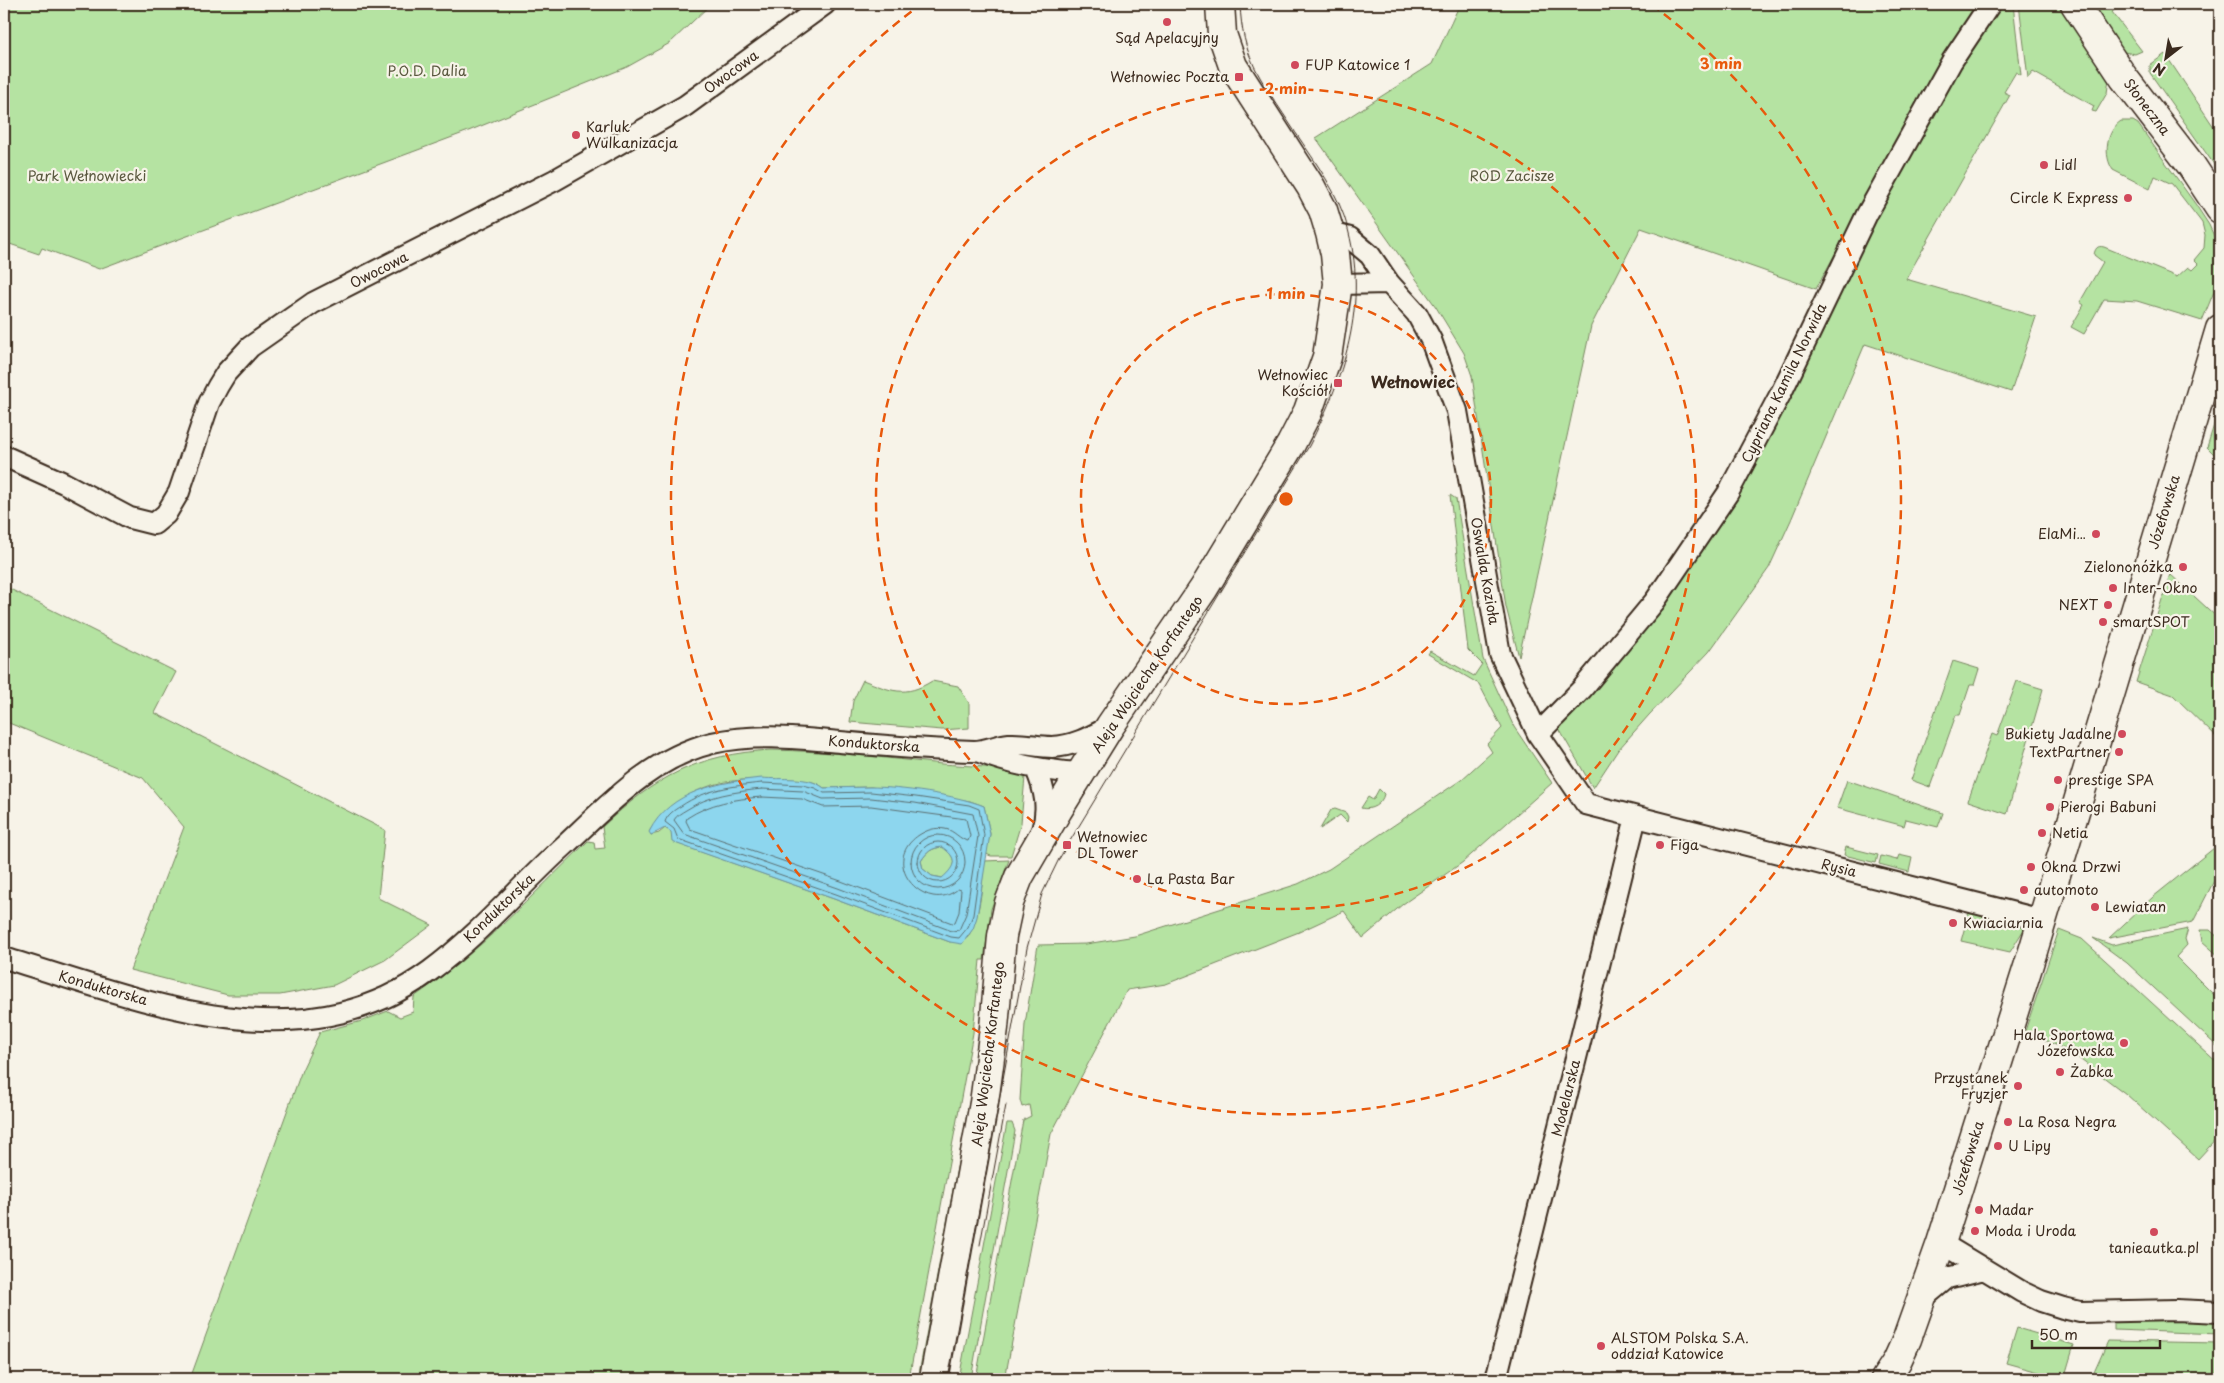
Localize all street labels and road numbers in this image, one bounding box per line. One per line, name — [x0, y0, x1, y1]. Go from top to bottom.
street label: Owocowa — [699, 44, 763, 99]
street label: Słoneczna — [2119, 74, 2176, 140]
street label: Owocowa — [346, 246, 412, 293]
street label: Cypriana Kamila Norwida — [1736, 299, 1832, 466]
street label: Józefowska — [2142, 472, 2185, 552]
street label: Oswalda Kozioła — [1466, 516, 1505, 627]
street label: Aleja Wojciecha Korfantego — [1086, 591, 1207, 757]
street label: Konduktorska — [827, 730, 921, 757]
street label: Rysia — [1819, 853, 1859, 882]
street label: Konduktorska — [458, 868, 539, 947]
street label: Aleja Wojciecha Korfantego — [966, 960, 1009, 1148]
street label: Konduktorska — [56, 965, 150, 1010]
street label: Modelarska — [1546, 1057, 1585, 1139]
street label: Józefowska — [1946, 1118, 1989, 1198]

